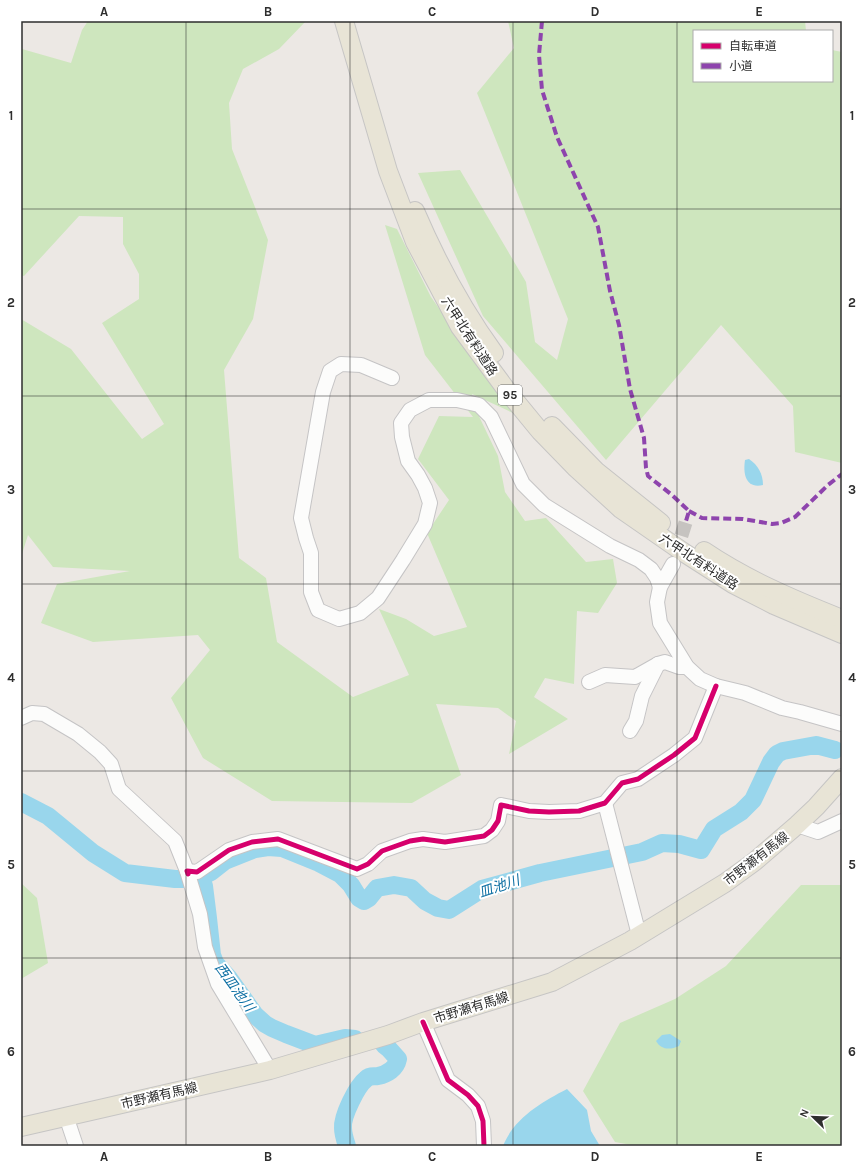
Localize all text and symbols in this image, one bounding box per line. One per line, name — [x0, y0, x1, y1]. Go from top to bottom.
text: A — [100, 4, 108, 19]
text: B — [264, 4, 272, 19]
text: C — [428, 4, 436, 19]
text: D — [591, 4, 600, 19]
text: E — [755, 4, 763, 19]
legend — [693, 30, 833, 82]
text: 自転車道 — [729, 39, 777, 53]
text: 小道 — [729, 59, 753, 73]
text: 1 — [9, 108, 13, 123]
text: 1 — [850, 108, 854, 123]
street label: 六甲北有料道路 — [439, 294, 501, 379]
text: 2 — [7, 295, 15, 310]
text: 2 — [848, 295, 856, 310]
road number: 95 — [498, 385, 522, 405]
text: 3 — [7, 482, 15, 497]
text: 3 — [848, 482, 856, 497]
street label: 六甲北有料道路 — [656, 530, 741, 592]
text: 4 — [7, 670, 15, 685]
text: 4 — [848, 670, 856, 685]
street label: 市野瀬有馬線 — [721, 828, 792, 888]
text: 5 — [7, 857, 15, 872]
text: 5 — [848, 857, 856, 872]
water label: 皿池川 — [477, 871, 524, 901]
water label: 西皿池川 — [211, 960, 259, 1017]
street label: 市野瀬有馬線 — [432, 989, 511, 1026]
text: 6 — [7, 1044, 15, 1059]
text: 6 — [848, 1044, 856, 1059]
street label: 市野瀬有馬線 — [119, 1079, 199, 1112]
north arrow — [793, 1097, 833, 1137]
text: N — [797, 1107, 812, 1119]
text: A — [100, 1149, 108, 1164]
text: B — [264, 1149, 272, 1164]
text: C — [428, 1149, 436, 1164]
text: D — [591, 1149, 600, 1164]
text: E — [755, 1149, 763, 1164]

